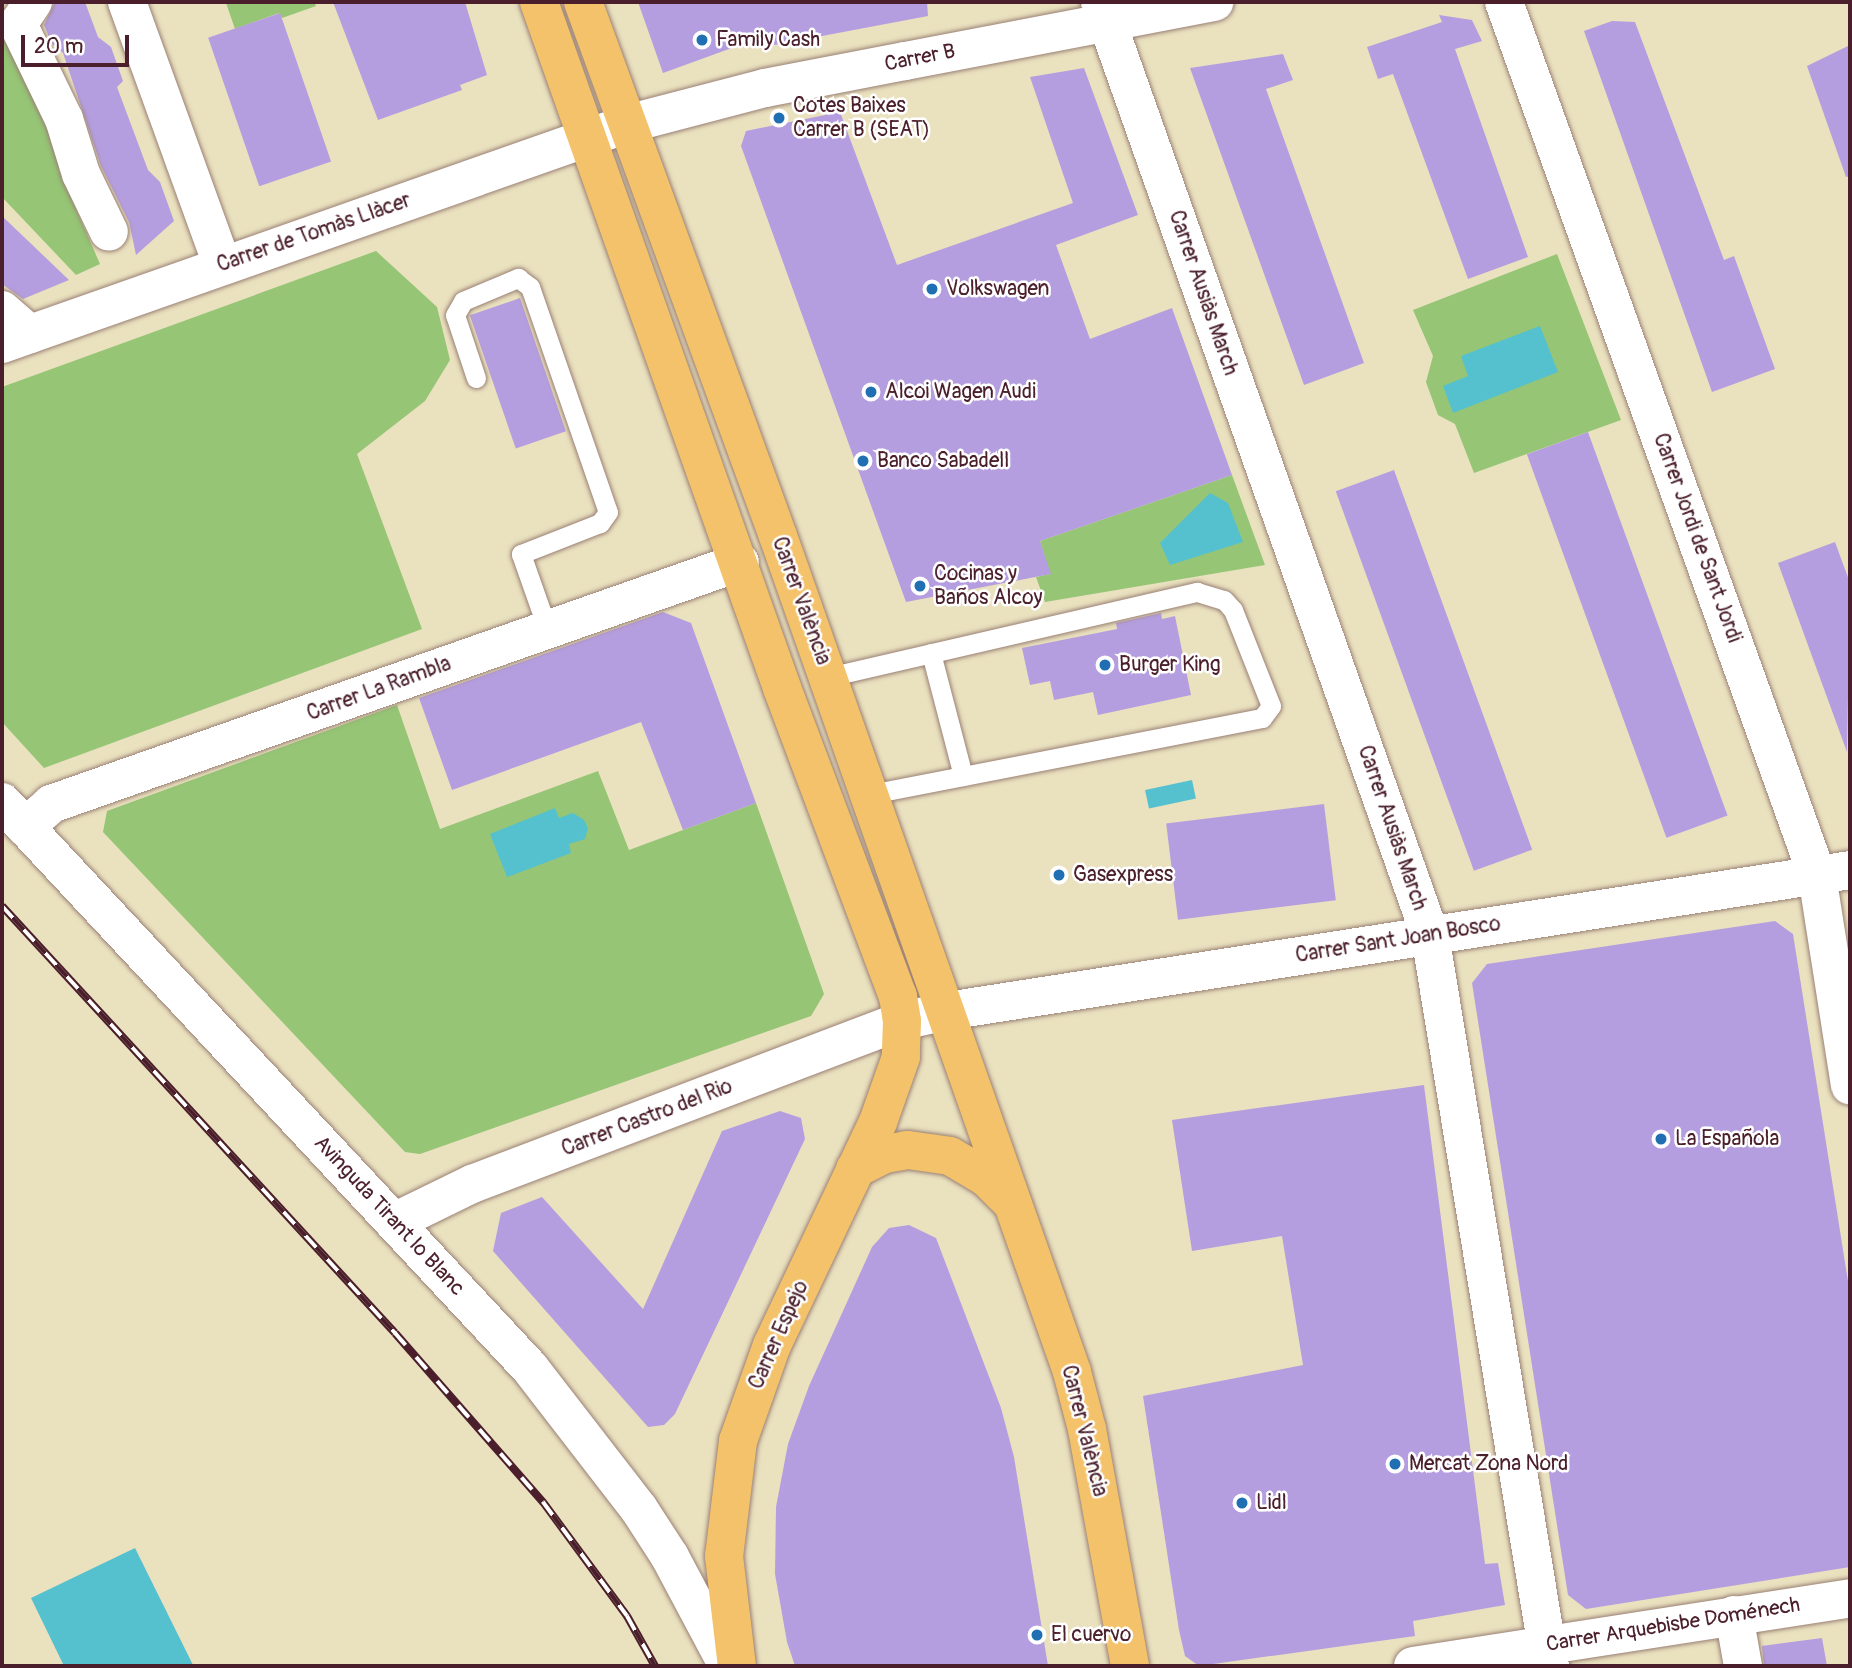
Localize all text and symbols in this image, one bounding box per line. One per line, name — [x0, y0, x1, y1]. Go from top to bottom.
scale bar — [24, 21, 133, 65]
place label: Family Cash — [716, 27, 820, 53]
marker: Family Cash — [694, 32, 710, 48]
text: 20 m — [34, 33, 83, 60]
street label: Carrer B — [882, 39, 958, 77]
place label: Cotes Baixes Carrer B (SEAT) — [793, 93, 930, 143]
marker: Cotes Baixes Carrer B (SEAT) — [771, 110, 787, 126]
street label: Carrer de Tomàs Llàcer — [214, 188, 414, 278]
street label: Carrer Ausiàs March — [1163, 207, 1243, 379]
place label: Volkswagen — [946, 276, 1049, 302]
marker: Volkswagen — [924, 281, 940, 297]
place label: Alcoi Wagen Audi — [885, 379, 1036, 405]
marker: Alcoi Wagen Audi — [863, 384, 879, 400]
street label: Carrer Jordi de Sant Jordi — [1647, 430, 1747, 646]
place label: Banco Sabadell — [877, 448, 1009, 474]
marker: Banco Sabadell — [855, 453, 871, 469]
street label: Carrer València — [766, 534, 836, 668]
place label: Cocinas y Baños Alcoy — [934, 561, 1043, 611]
marker: Cocinas y Baños Alcoy — [912, 578, 928, 594]
street label: Carrer La Rambla — [304, 651, 454, 727]
place label: Burger King — [1119, 652, 1221, 678]
marker: Burger King — [1097, 657, 1113, 673]
street label: Carrer Ausiàs March — [1352, 742, 1432, 914]
place label: Gasexpress — [1073, 862, 1173, 888]
marker: Gasexpress — [1051, 867, 1067, 883]
street label: Carrer Sant Joan Bosco — [1294, 911, 1502, 969]
street label: Carrer Castro del Rio — [558, 1074, 736, 1162]
place label: La Española — [1675, 1126, 1779, 1152]
street label: Avinguda Tirant lo Blanc — [308, 1131, 470, 1301]
marker: La Española — [1653, 1131, 1669, 1147]
street label: Carrer Espejo — [744, 1277, 814, 1393]
street label: Carrer València — [1056, 1363, 1112, 1499]
place label: Mercat Zona Nord — [1409, 1451, 1568, 1477]
marker: Mercat Zona Nord — [1387, 1456, 1403, 1472]
place label: Lidl — [1256, 1490, 1287, 1516]
marker: Lidl — [1234, 1495, 1250, 1511]
street label: Carrer Arquebisbe Doménech — [1544, 1592, 1802, 1658]
place label: El cuervo — [1051, 1622, 1131, 1648]
marker: El cuervo — [1029, 1627, 1045, 1643]

